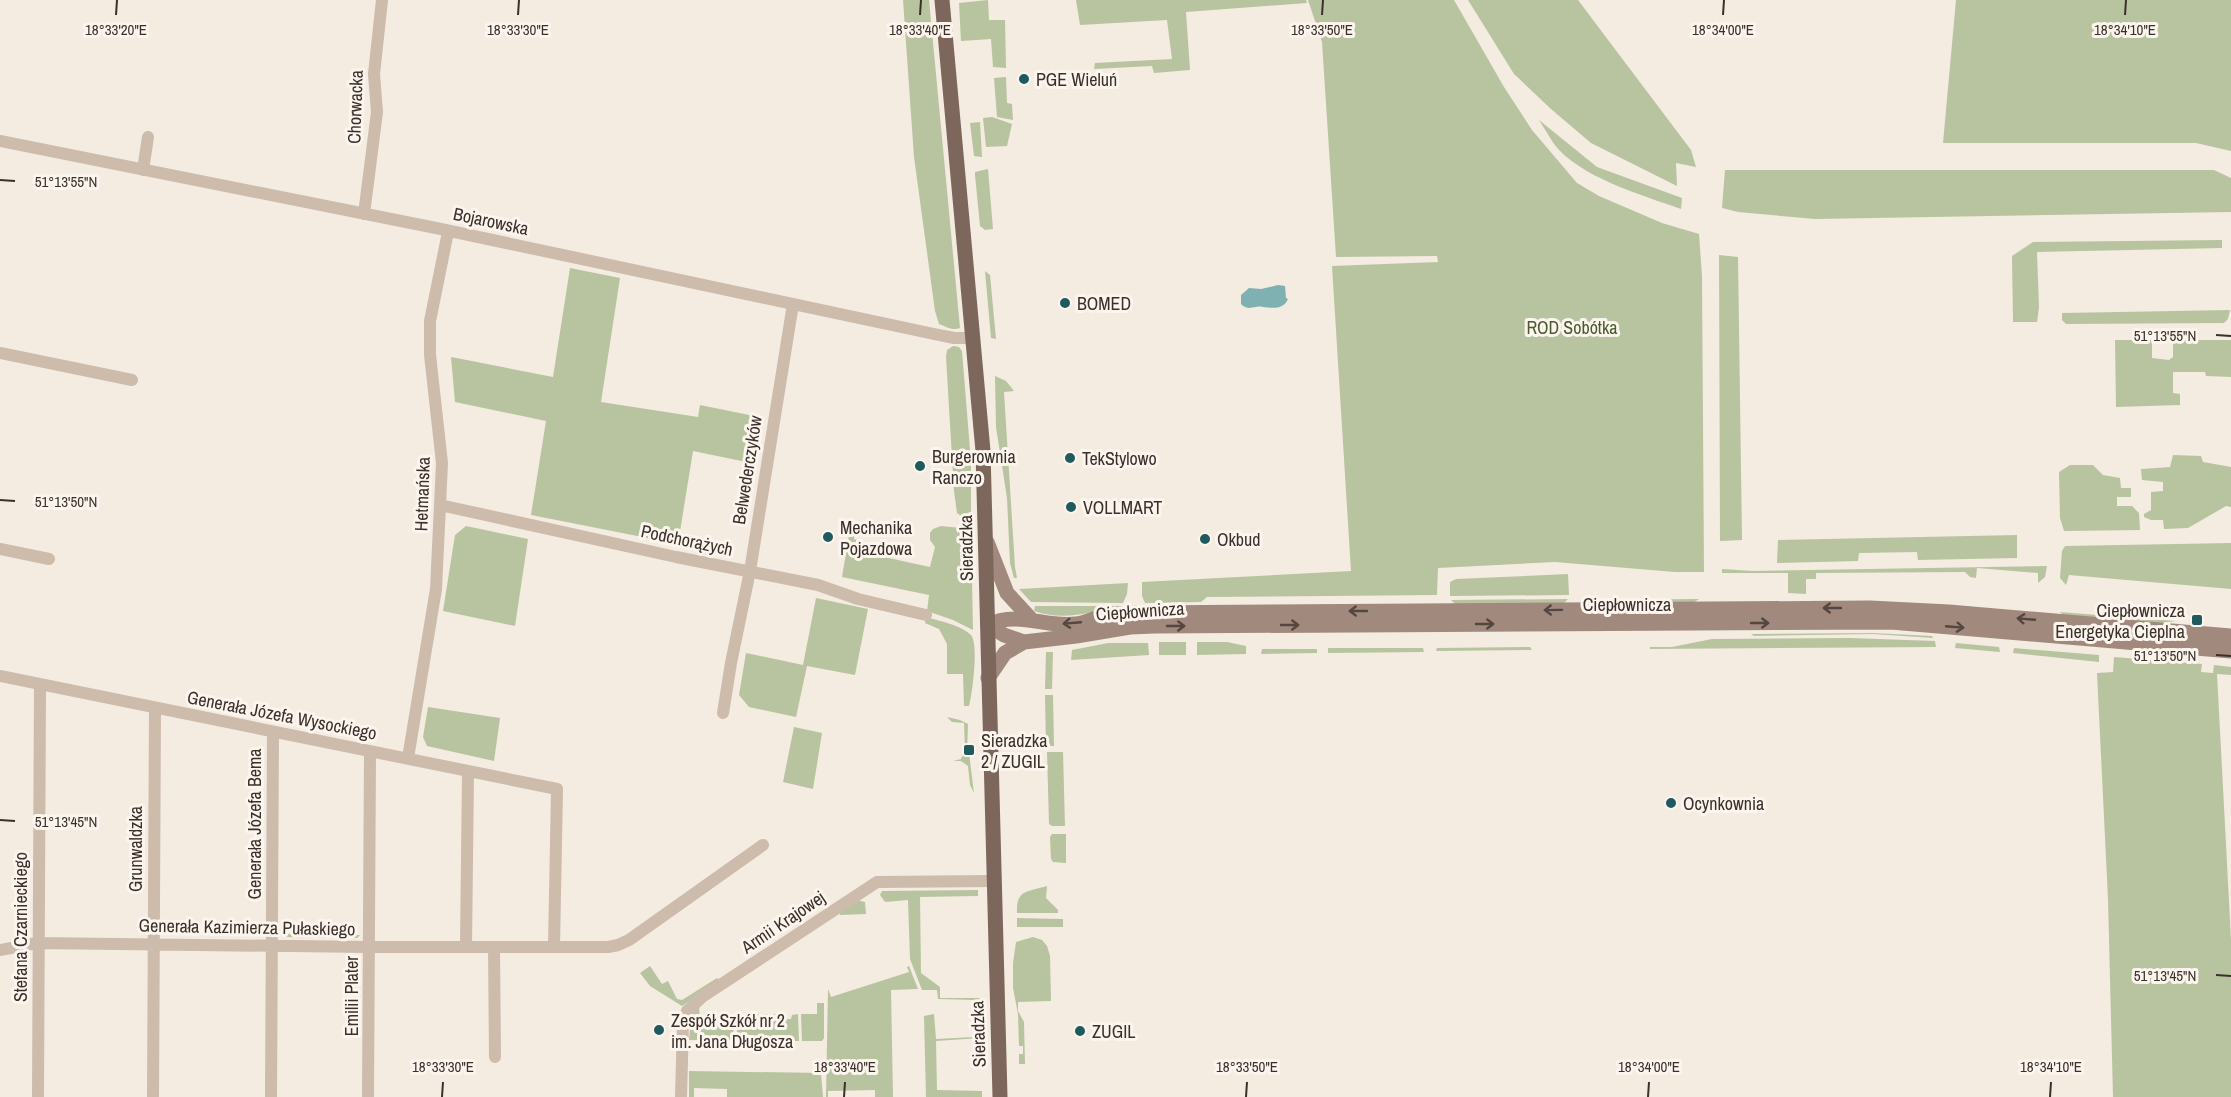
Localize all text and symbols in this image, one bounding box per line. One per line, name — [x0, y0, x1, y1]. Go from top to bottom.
text: 18°33'20"E — [85, 19, 147, 40]
text: 18°33'30"E — [487, 19, 549, 40]
text: 18°33'40"E — [889, 19, 951, 40]
text: 18°33'50"E — [1291, 19, 1353, 40]
text: 18°34'00"E — [1692, 19, 1754, 40]
text: 18°34'10"E — [2094, 19, 2156, 40]
place label: PGE Wieluń — [1036, 67, 1117, 92]
street label: Chorwacka — [341, 70, 369, 144]
marker: PGE Wieluń — [1017, 72, 1031, 86]
text: 51°13'55"N — [35, 171, 97, 192]
street label: Bojarowska — [451, 201, 531, 241]
place label: BOMED — [1077, 291, 1131, 316]
marker: BOMED — [1058, 296, 1072, 310]
park label: ROD Sobótka — [1526, 315, 1618, 340]
text: 51°13'55"N — [2134, 325, 2196, 346]
street label: Belwederczyków — [726, 413, 768, 526]
place label: Burgerownia Ranczo — [932, 444, 1016, 490]
place label: TekStylowo — [1082, 446, 1157, 471]
marker: TekStylowo — [1063, 451, 1077, 465]
street label: Hetmańska — [408, 456, 436, 532]
marker: Burgerownia Ranczo — [913, 459, 927, 473]
text: 51°13'50"N — [35, 491, 97, 512]
place label: VOLLMART — [1083, 495, 1162, 520]
marker: VOLLMART — [1064, 500, 1078, 514]
place label: Mechanika Pojazdowa — [840, 515, 912, 561]
street label: Sieradzka — [953, 515, 979, 581]
street label: Podchorążych — [639, 518, 735, 562]
place label: Okbud — [1217, 527, 1261, 552]
marker: Mechanika Pojazdowa — [821, 530, 835, 544]
marker: Okbud — [1198, 532, 1212, 546]
street label: Ciepłownicza — [1583, 592, 1671, 617]
street label: Ciepłownicza — [1095, 595, 1185, 627]
place label: Ciepłownicza Energetyka Cieplna — [2055, 598, 2185, 644]
one-way arrow — [1822, 602, 1842, 614]
one-way arrow — [1543, 604, 1563, 615]
one-way arrow — [1348, 605, 1368, 617]
one-way arrow — [2017, 613, 2037, 624]
marker: Ciepłownicza Energetyka Cieplna — [2190, 613, 2204, 627]
one-way arrow — [1750, 617, 1770, 629]
one-way arrow — [1063, 618, 1083, 629]
one-way arrow — [1475, 618, 1495, 630]
one-way arrow — [1280, 619, 1300, 631]
one-way arrow — [1166, 620, 1186, 632]
one-way arrow — [1945, 622, 1965, 633]
text: 51°13'50"N — [2134, 645, 2196, 666]
street label: Generała Józefa Wysockiego — [185, 684, 379, 746]
place label: Sieradzka 2 / ZUGIL — [981, 728, 1047, 774]
marker: Sieradzka 2 / ZUGIL — [962, 743, 976, 757]
street label: Generała Józefa Bema — [242, 749, 267, 899]
place label: Ocynkownia — [1683, 791, 1764, 816]
marker: Ocynkownia — [1664, 796, 1678, 810]
street label: Grunwaldzka — [123, 806, 148, 892]
text: 51°13'45"N — [35, 811, 97, 832]
street label: Stefana Czarnieckiego — [8, 852, 33, 1002]
street label: Armii Krajowej — [735, 885, 830, 960]
street label: Generała Kazimierza Pułaskiego — [139, 913, 355, 941]
street label: Emilii Plater — [339, 956, 364, 1036]
text: 51°13'45"N — [2134, 965, 2196, 986]
street label: Sieradzka — [964, 1000, 992, 1068]
place label: Zespół Szkół nr 2 im. Jana Długosza — [671, 1008, 793, 1054]
place label: ZUGIL — [1092, 1019, 1135, 1044]
marker: Zespół Szkół nr 2 im. Jana Długosza — [652, 1023, 666, 1037]
marker: ZUGIL — [1073, 1024, 1087, 1038]
text: 18°33'30"E — [412, 1056, 474, 1077]
text: 18°33'40"E — [814, 1056, 876, 1077]
text: 18°33'50"E — [1216, 1056, 1278, 1077]
text: 18°34'00"E — [1618, 1056, 1680, 1077]
text: 18°34'10"E — [2020, 1056, 2082, 1077]

